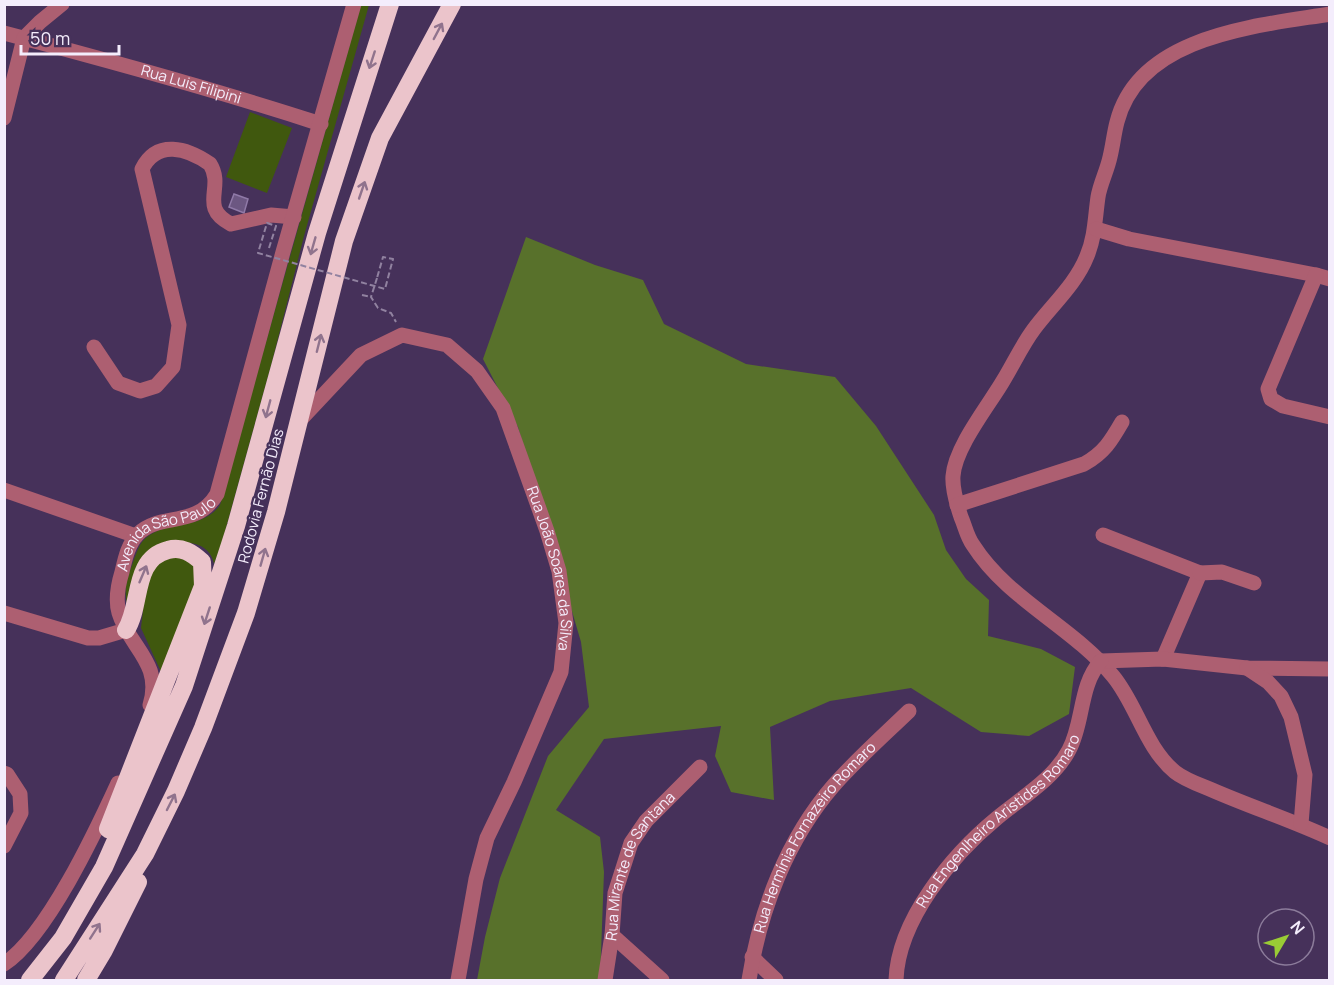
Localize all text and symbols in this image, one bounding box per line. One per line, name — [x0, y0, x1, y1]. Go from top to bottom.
scale bar — [21, 18, 118, 56]
one-way arrow — [432, 23, 444, 40]
text: 50 m — [30, 26, 70, 50]
one-way arrow — [366, 50, 377, 69]
street label: Rua Luis Filipini — [139, 59, 244, 109]
one-way arrow — [358, 181, 369, 200]
one-way arrow — [307, 236, 318, 255]
one-way arrow — [314, 334, 326, 353]
one-way arrow — [262, 399, 273, 418]
street label: Rodovia Fernão Dias — [232, 426, 289, 566]
street label: Rua João Soares da Silva — [522, 483, 577, 652]
street label: Avenida São Paulo — [111, 492, 221, 573]
one-way arrow — [258, 548, 269, 567]
one-way arrow — [138, 566, 150, 584]
one-way arrow — [201, 606, 212, 625]
street label: Rua Engenlheiro Aristides Romaro — [911, 731, 1085, 912]
street label: Rua Hermínia Fornazeiro Romaro — [748, 737, 880, 935]
street label: Rua Mirante de Santana — [600, 787, 680, 942]
one-way arrow — [166, 793, 177, 811]
north arrow — [1256, 907, 1316, 967]
text: N — [1285, 916, 1310, 939]
one-way arrow — [90, 923, 102, 940]

